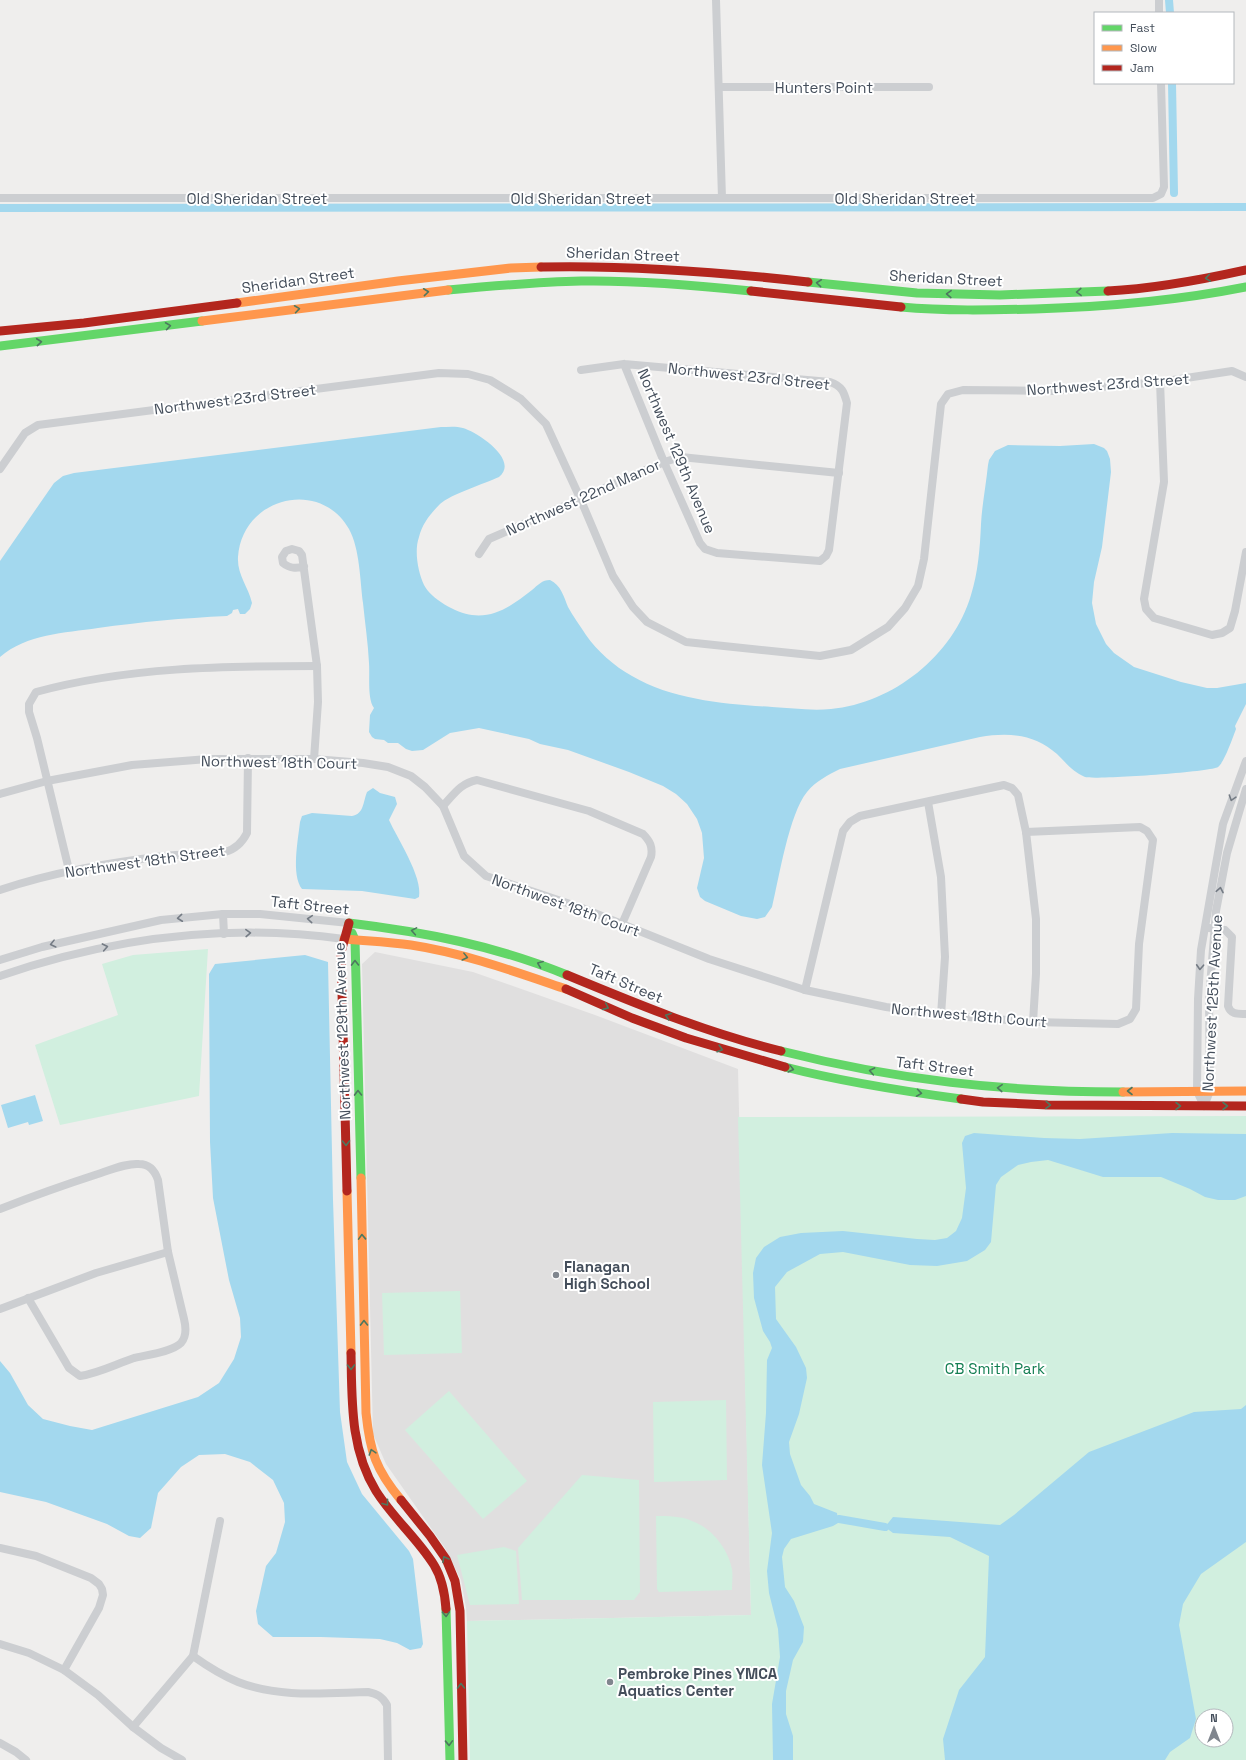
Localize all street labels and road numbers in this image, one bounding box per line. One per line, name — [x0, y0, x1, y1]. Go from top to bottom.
street label: Hunters Point — [775, 78, 873, 97]
street label: Old Sheridan Street — [187, 189, 328, 208]
street label: Old Sheridan Street — [511, 189, 652, 208]
street label: Old Sheridan Street — [835, 189, 976, 208]
street label: Sheridan Street — [566, 243, 680, 265]
street label: Sheridan Street — [240, 263, 356, 297]
street label: Sheridan Street — [889, 266, 1003, 290]
street label: Northwest 23rd Street — [667, 358, 831, 394]
street label: Northwest 129th Avenue — [634, 366, 720, 536]
street label: Northwest 23rd Street — [1026, 369, 1190, 399]
street label: Northwest 23rd Street — [153, 380, 317, 418]
street label: Northwest 22nd Manor — [503, 454, 663, 540]
street label: Northwest 18th Court — [201, 751, 357, 773]
street label: Northwest 18th Street — [64, 840, 226, 882]
street label: Northwest 18th Court — [489, 869, 643, 941]
street label: Taft Street — [270, 891, 350, 919]
street label: Northwest 125th Avenue — [1198, 914, 1226, 1092]
street label: Northwest 129th Avenue — [329, 942, 355, 1120]
street label: Taft Street — [586, 959, 666, 1007]
street label: Northwest 18th Court — [890, 999, 1048, 1031]
street label: Taft Street — [895, 1052, 975, 1080]

